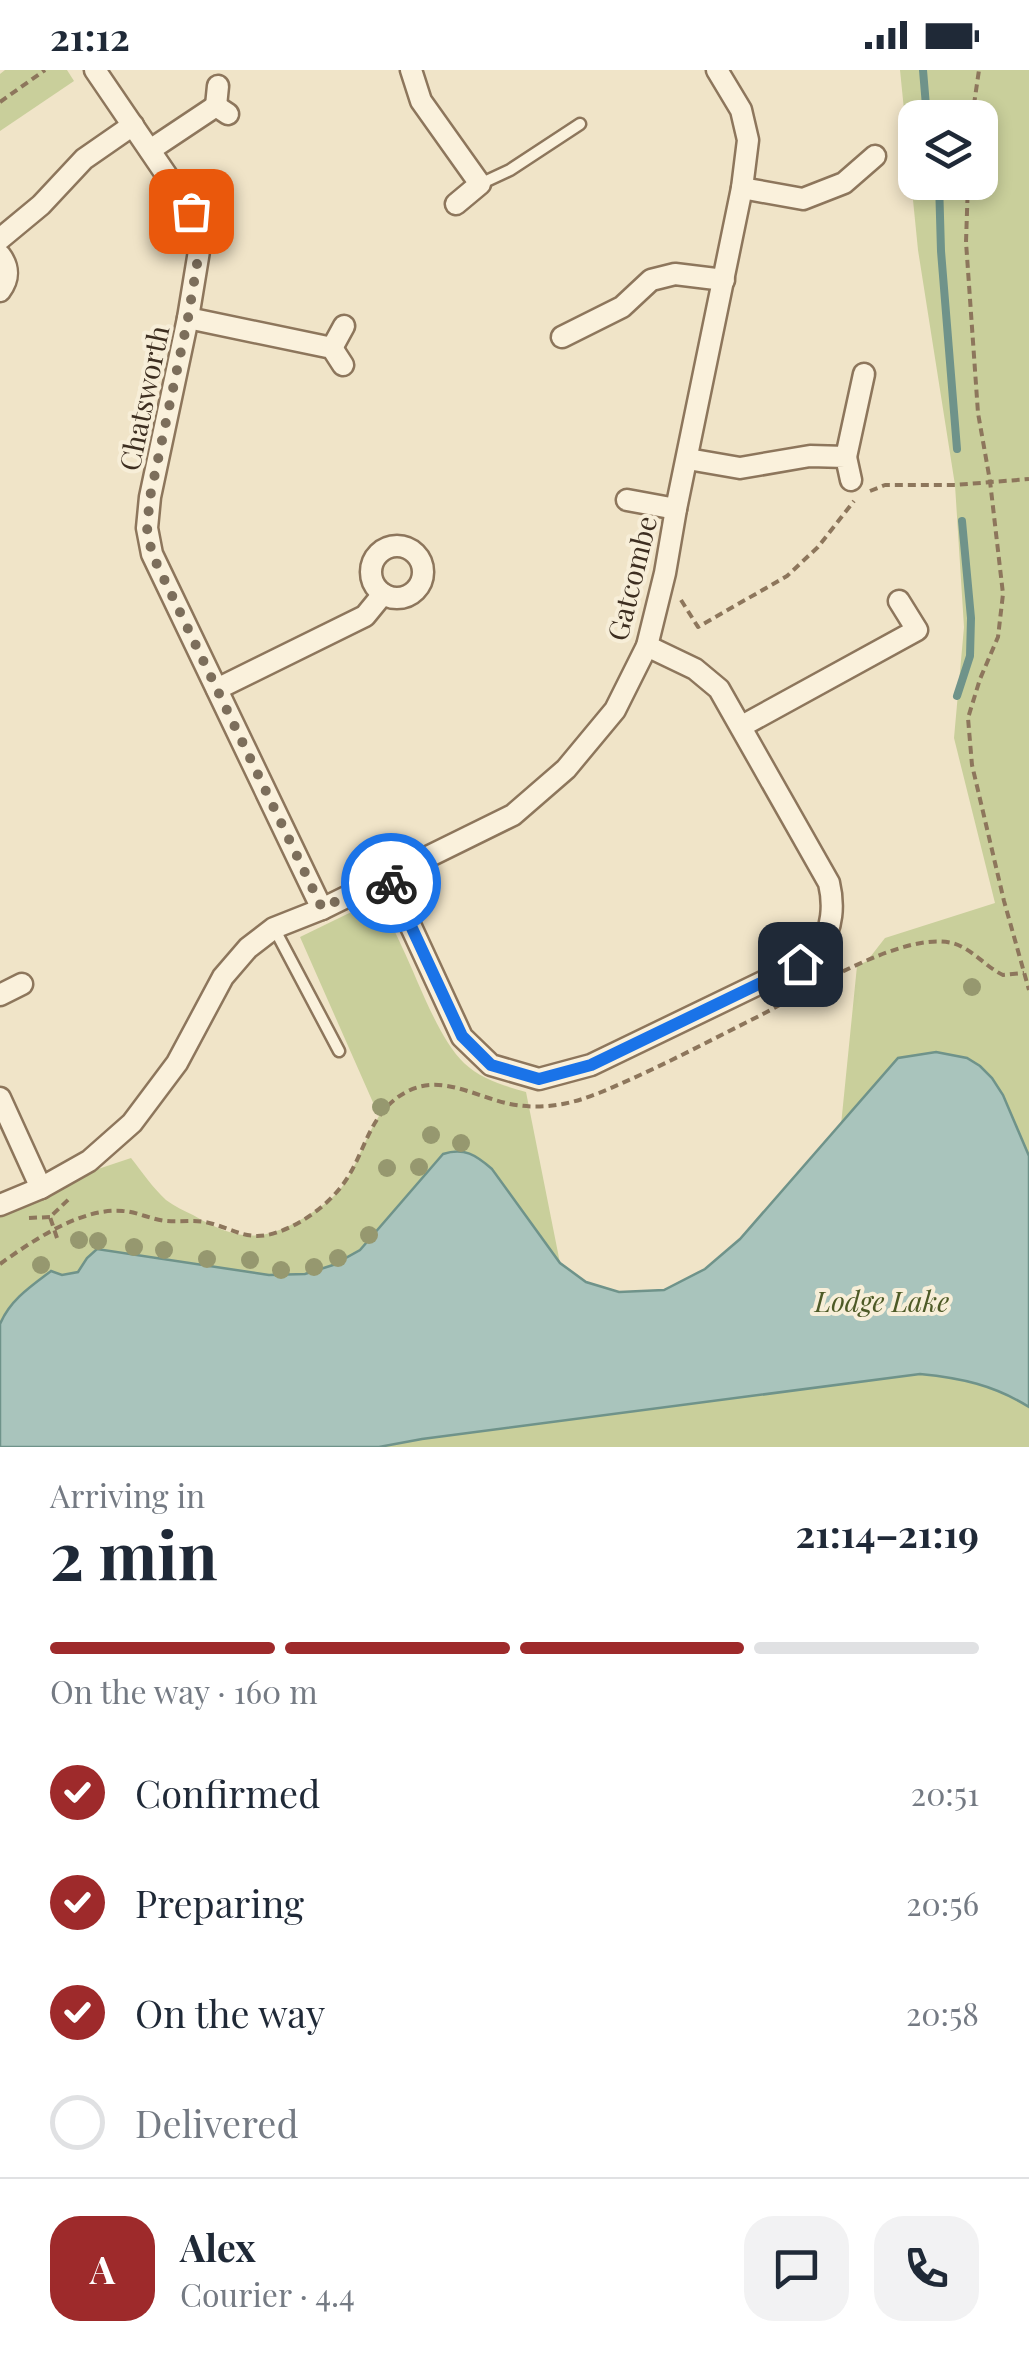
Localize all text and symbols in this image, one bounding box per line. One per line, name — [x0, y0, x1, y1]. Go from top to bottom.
text: 21:12 — [50, 10, 130, 61]
map controls — [898, 100, 998, 200]
button: layers — [898, 100, 998, 200]
pin — [149, 169, 234, 254]
icon: bag — [164, 184, 219, 239]
street label: Chatsworth — [110, 321, 177, 474]
street label: Gatcombe — [598, 512, 664, 644]
courier — [341, 833, 441, 933]
icon: bike — [364, 856, 419, 911]
pin — [758, 922, 843, 1007]
icon: home — [773, 937, 828, 992]
park label: Lodge Lake — [814, 1282, 949, 1319]
text: Arriving in — [50, 1473, 205, 1516]
text: 21:14–21:19 — [795, 1507, 979, 1558]
text: 2 min — [50, 1510, 218, 1596]
text: On the way · 160 m — [50, 1669, 318, 1712]
icon: check — [50, 1765, 105, 1820]
text: Confirmed — [135, 1767, 320, 1818]
text: 20:51 — [911, 1771, 979, 1814]
icon: check — [50, 1875, 105, 1930]
text: Preparing — [135, 1877, 304, 1928]
text: 20:56 — [906, 1881, 979, 1924]
icon: check — [50, 1985, 105, 2040]
text: On the way — [135, 1987, 325, 2038]
text: 20:58 — [906, 1991, 979, 2034]
text: Delivered — [135, 2097, 299, 2148]
button: chat — [744, 2216, 849, 2321]
button: phone — [874, 2216, 979, 2321]
text: Alex — [180, 2221, 256, 2272]
text: A — [90, 2243, 115, 2294]
text: Courier · 4.4 — [180, 2272, 355, 2315]

